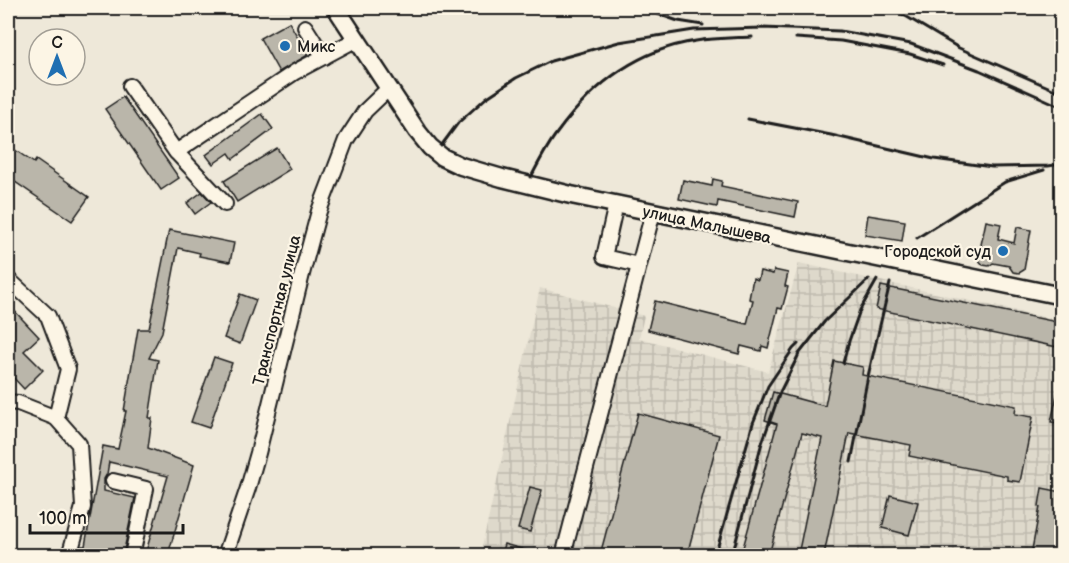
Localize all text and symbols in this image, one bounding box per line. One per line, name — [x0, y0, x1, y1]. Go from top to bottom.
north arrow — [27, 27, 87, 87]
text: С — [51, 34, 63, 53]
place label: Микс — [297, 38, 336, 57]
marker: Микс — [278, 39, 292, 53]
street label: улица Малышева — [641, 203, 773, 248]
street label: Транспортная улица — [250, 233, 305, 388]
place label: Городской суд — [884, 243, 991, 262]
marker: Городской суд — [996, 244, 1010, 258]
scale bar — [30, 497, 183, 535]
text: 100 m — [39, 508, 87, 529]

